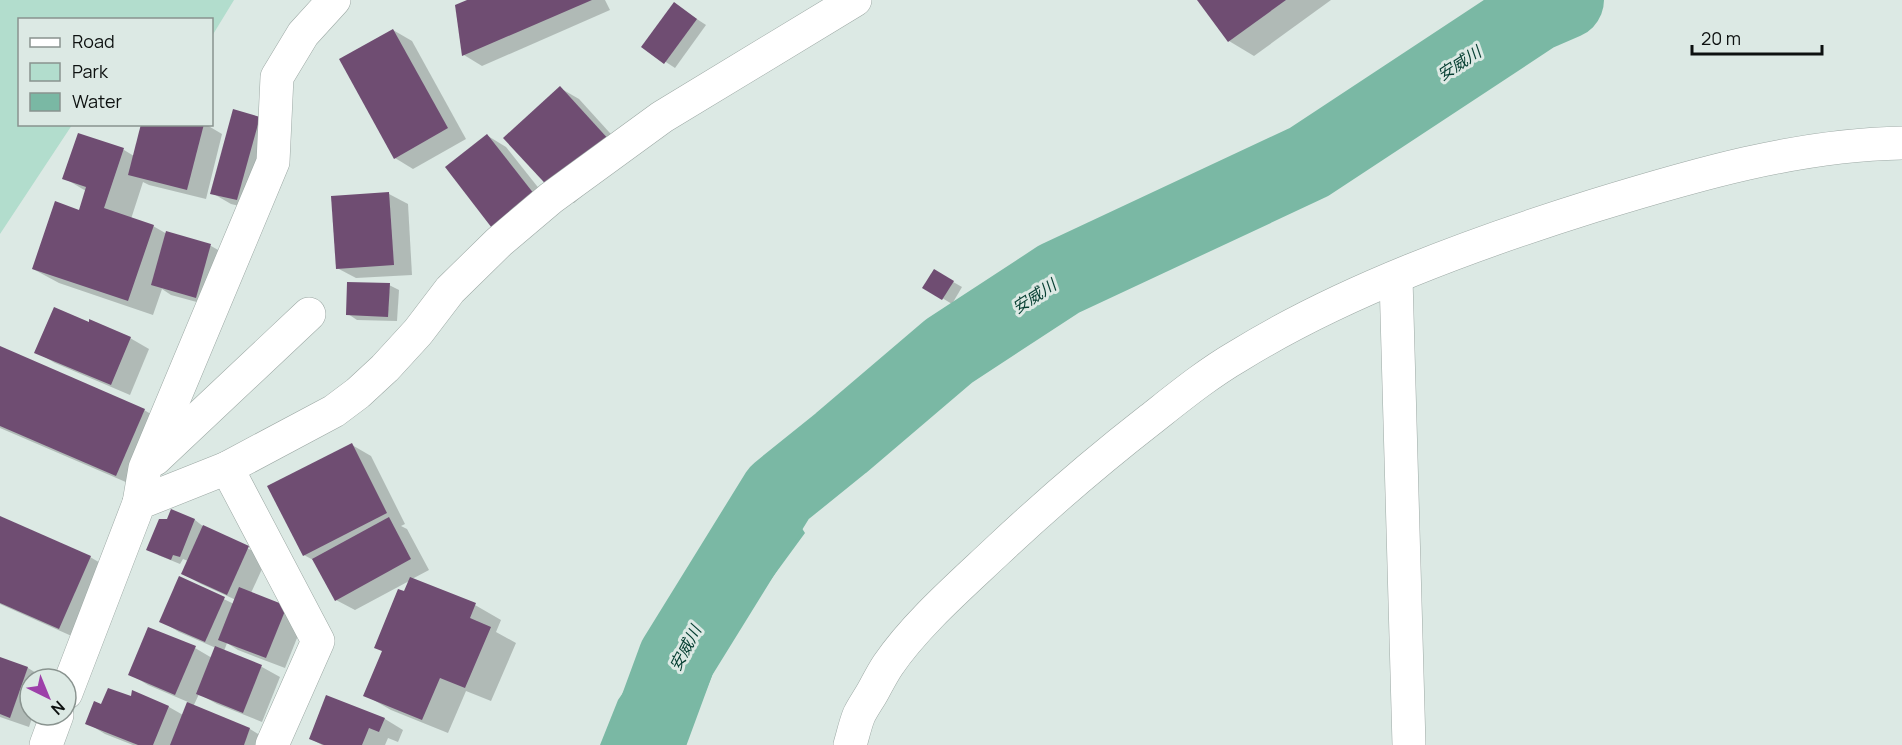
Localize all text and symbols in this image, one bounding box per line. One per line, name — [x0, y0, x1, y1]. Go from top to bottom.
legend — [18, 18, 213, 126]
scale bar — [1692, 18, 1822, 56]
text: 20 m — [1701, 26, 1741, 50]
text: Road — [72, 29, 115, 53]
water label: 安威川 — [1433, 40, 1487, 85]
text: Park — [72, 59, 109, 83]
text: Water — [72, 89, 122, 113]
water label: 安威川 — [1008, 273, 1062, 318]
water label: 安威川 — [664, 620, 707, 674]
north arrow — [18, 667, 78, 727]
text: N — [47, 696, 70, 720]

